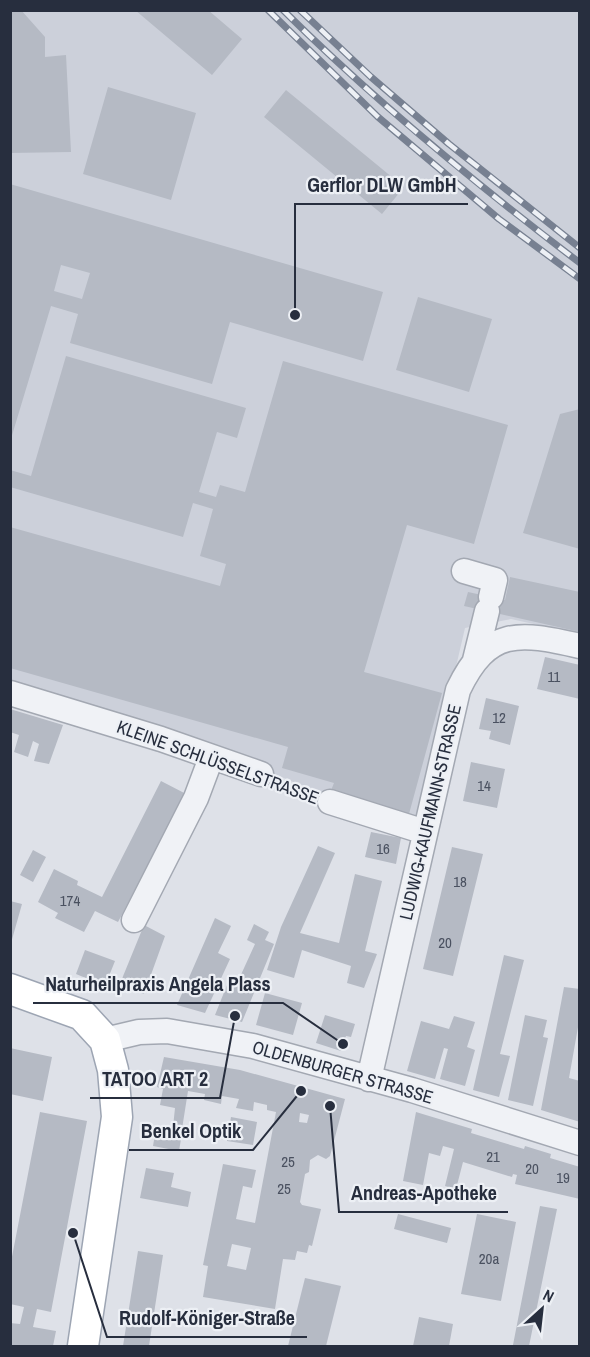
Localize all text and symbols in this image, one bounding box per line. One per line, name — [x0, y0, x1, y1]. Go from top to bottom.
callout: Gerflor DLW GmbH — [295, 166, 468, 204]
text: Gerflor DLW GmbH — [307, 171, 457, 198]
house number: 11 — [548, 666, 561, 687]
street label: LUDWIG-KAUFMANN-STRASSE — [393, 702, 467, 922]
house number: 12 — [492, 707, 506, 728]
street label: KLEINE SCHLÜSSELSTRASSE — [114, 714, 322, 810]
house number: 14 — [477, 775, 491, 796]
house number: 16 — [376, 838, 390, 859]
house number: 18 — [453, 871, 467, 892]
house number: 174 — [60, 890, 80, 911]
house number: 20 — [438, 932, 452, 953]
callout: Naturheilpraxis Angela Plass — [33, 965, 283, 1003]
text: Naturheilpraxis Angela Plass — [45, 970, 271, 997]
street label: OLDENBURGER STRASSE — [250, 1034, 436, 1110]
callout: TATOO ART 2 — [90, 1060, 220, 1098]
text: TATOO ART 2 — [102, 1065, 208, 1092]
callout: Benkel Optik — [129, 1112, 253, 1150]
text: Benkel Optik — [141, 1117, 242, 1144]
house number: 21 — [486, 1146, 500, 1167]
house number: 25 — [281, 1151, 295, 1172]
house number: 20 — [525, 1158, 539, 1179]
house number: 19 — [556, 1167, 570, 1188]
callout: Andreas-Apotheke — [339, 1174, 508, 1212]
house number: 25 — [277, 1178, 291, 1199]
text: Andreas-Apotheke — [351, 1179, 497, 1206]
house number: 20a — [479, 1248, 499, 1269]
north arrow — [512, 1279, 572, 1339]
text: N — [540, 1284, 558, 1308]
callout: Rudolf-Königer-Straße — [107, 1299, 307, 1337]
text: Rudolf-Königer-Straße — [119, 1304, 295, 1331]

